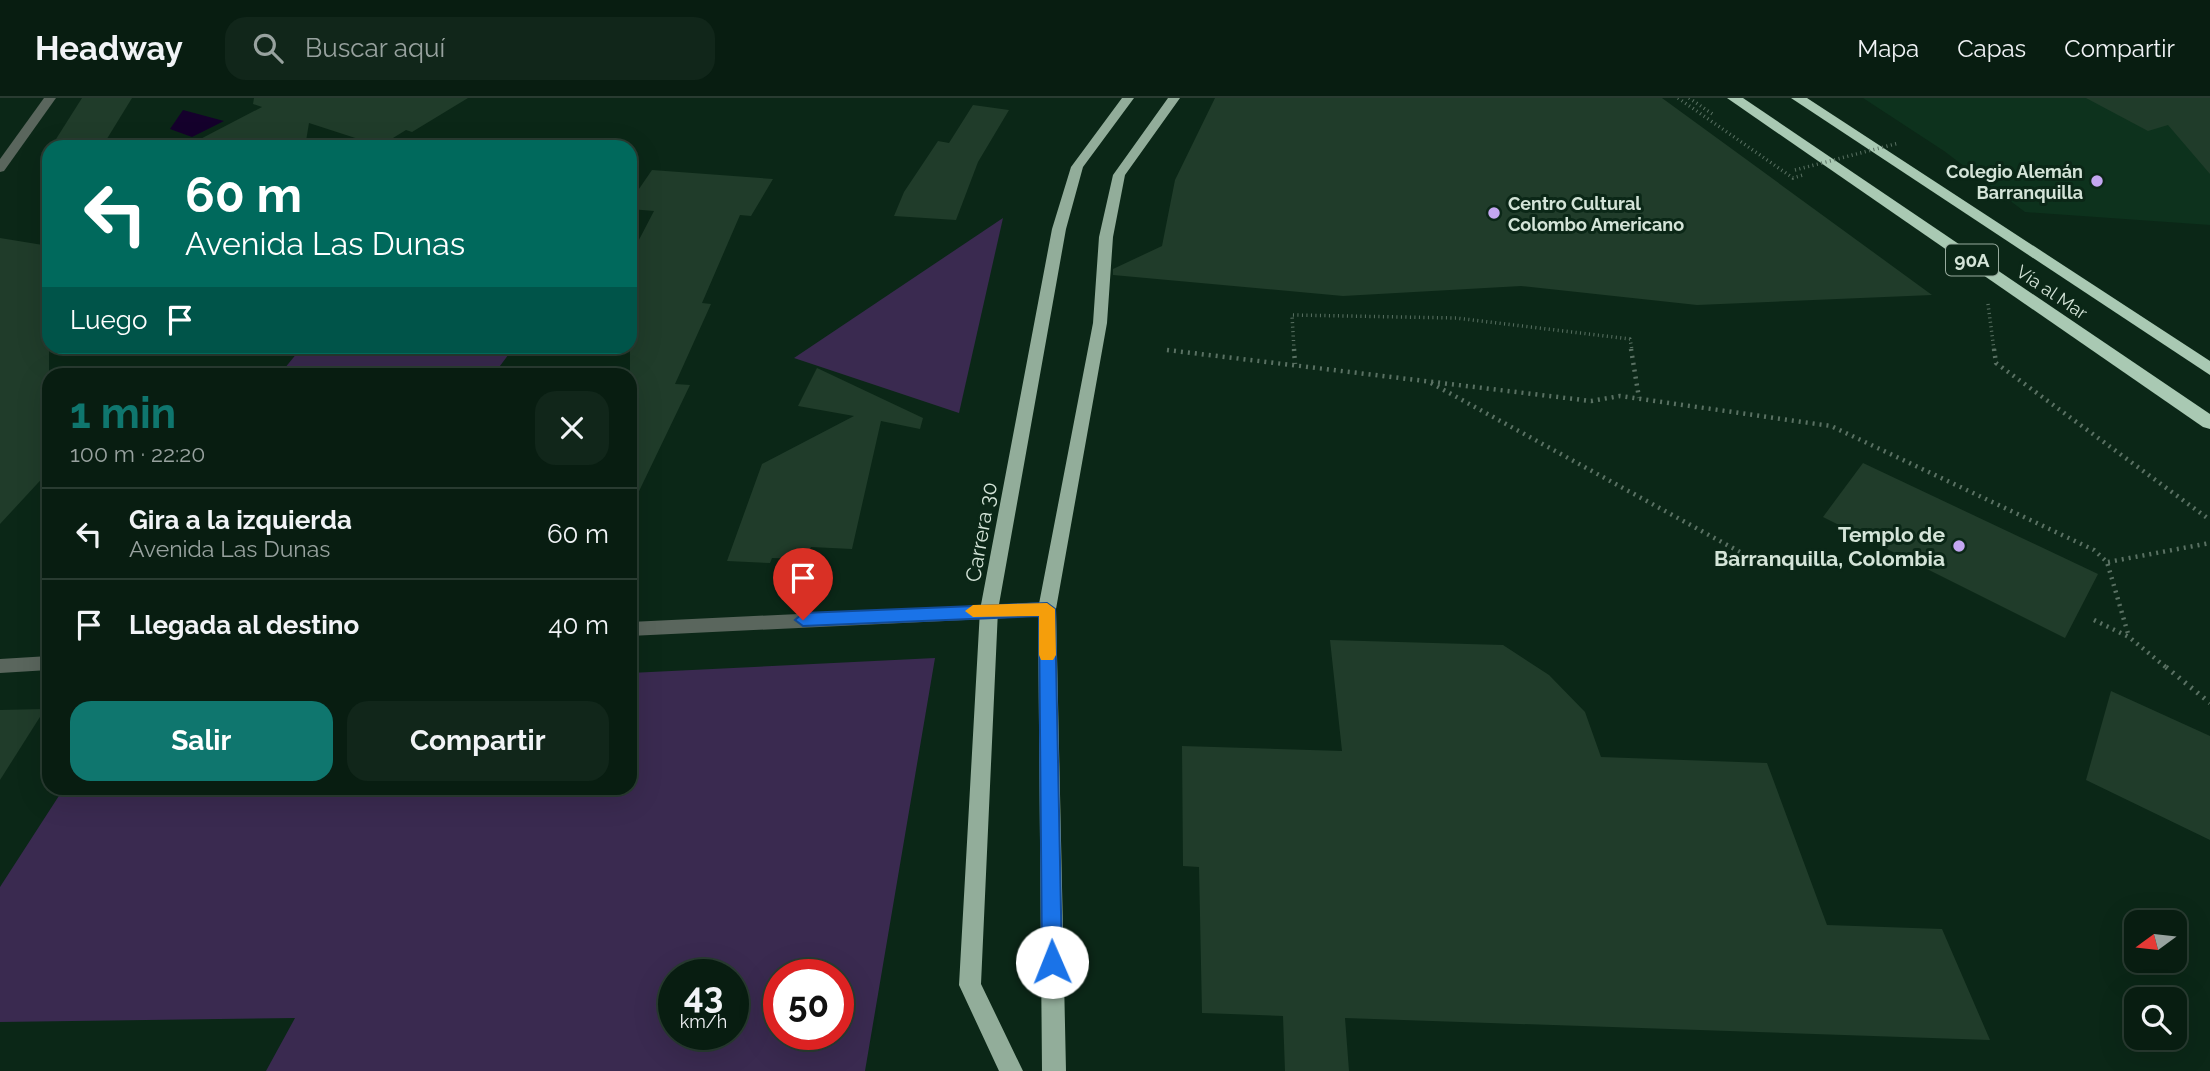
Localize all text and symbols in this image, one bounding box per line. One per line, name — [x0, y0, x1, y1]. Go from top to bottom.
search box — [225, 17, 715, 80]
text: Headway — [35, 29, 183, 68]
icon: search — [249, 29, 287, 67]
text: Buscar aquí — [305, 33, 445, 63]
text: Mapa — [1857, 34, 1919, 63]
text: Capas — [1957, 34, 2026, 63]
text: Compartir — [2064, 34, 2175, 63]
place label: Colegio Alemán Barranquilla — [1946, 161, 2083, 203]
text: 60 m — [185, 166, 302, 223]
icon: left — [70, 168, 161, 259]
marker: Colegio Alemán Barranquilla — [2089, 173, 2105, 189]
place label: Centro Cultural Colombo Americano — [1508, 193, 1684, 235]
marker: Centro Cultural Colombo Americano — [1486, 205, 1502, 221]
text: Avenida Las Dunas — [185, 225, 465, 262]
road number: 90A — [1946, 244, 1998, 276]
street label: Vía al Mar — [2013, 261, 2092, 324]
icon: arrive — [161, 301, 199, 339]
text: Luego — [70, 305, 147, 335]
text: 1 min — [70, 389, 176, 438]
button: close — [535, 391, 609, 465]
text: 100 m · 22:20 — [70, 440, 205, 467]
street label: Carrera 30 — [960, 480, 1002, 584]
text: Gira a la izquierda — [129, 505, 352, 535]
icon: left — [70, 515, 108, 553]
text: 60 m — [547, 519, 609, 549]
place label: Templo de Barranquilla, Colombia — [1714, 522, 1945, 571]
text: Avenida Las Dunas — [129, 535, 330, 562]
marker: Templo de Barranquilla, Colombia — [1951, 538, 1967, 554]
pin — [773, 548, 833, 620]
icon: arrive — [784, 559, 822, 597]
icon: arrive — [70, 606, 108, 644]
text: Llegada al destino — [129, 610, 359, 640]
text: 40 m — [548, 610, 609, 640]
button: Salir — [70, 701, 333, 781]
button: Compartir — [347, 701, 609, 781]
north arrow — [2124, 910, 2188, 973]
map controls — [2124, 910, 2187, 1050]
position arrow — [1015, 925, 1089, 999]
speed limit sign: 50 — [763, 959, 854, 1050]
text: 43 — [684, 975, 723, 1016]
button: search — [2124, 987, 2187, 1050]
text: km/h — [680, 1011, 727, 1032]

